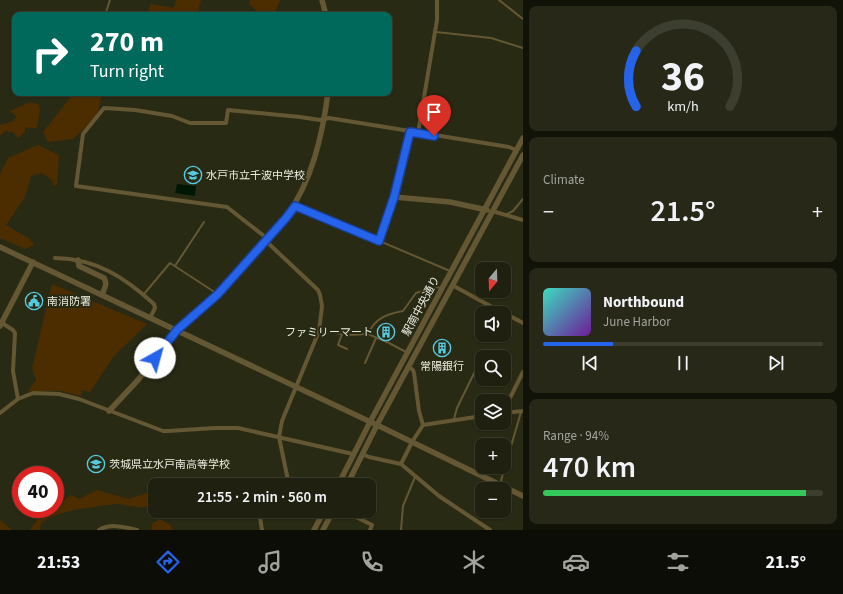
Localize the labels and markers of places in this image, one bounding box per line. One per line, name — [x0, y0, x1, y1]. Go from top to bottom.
pin — [417, 95, 451, 136]
school or university icon: 水戸市立千波中学校 — [183, 165, 203, 185]
place label: 水戸市立千波中学校 — [206, 168, 305, 183]
public building icon: 南消防署 — [24, 291, 44, 311]
place label: 南消防署 — [47, 294, 91, 309]
building icon: ファミリーマート — [376, 322, 396, 342]
place label: ファミリーマート — [285, 325, 373, 340]
building icon: 常陽銀行 — [432, 338, 452, 358]
place label: 常陽銀行 — [420, 359, 464, 374]
school or university icon: 茨城県立水戸南高等学校 — [86, 454, 106, 474]
place label: 茨城県立水戸南高等学校 — [109, 457, 230, 472]

